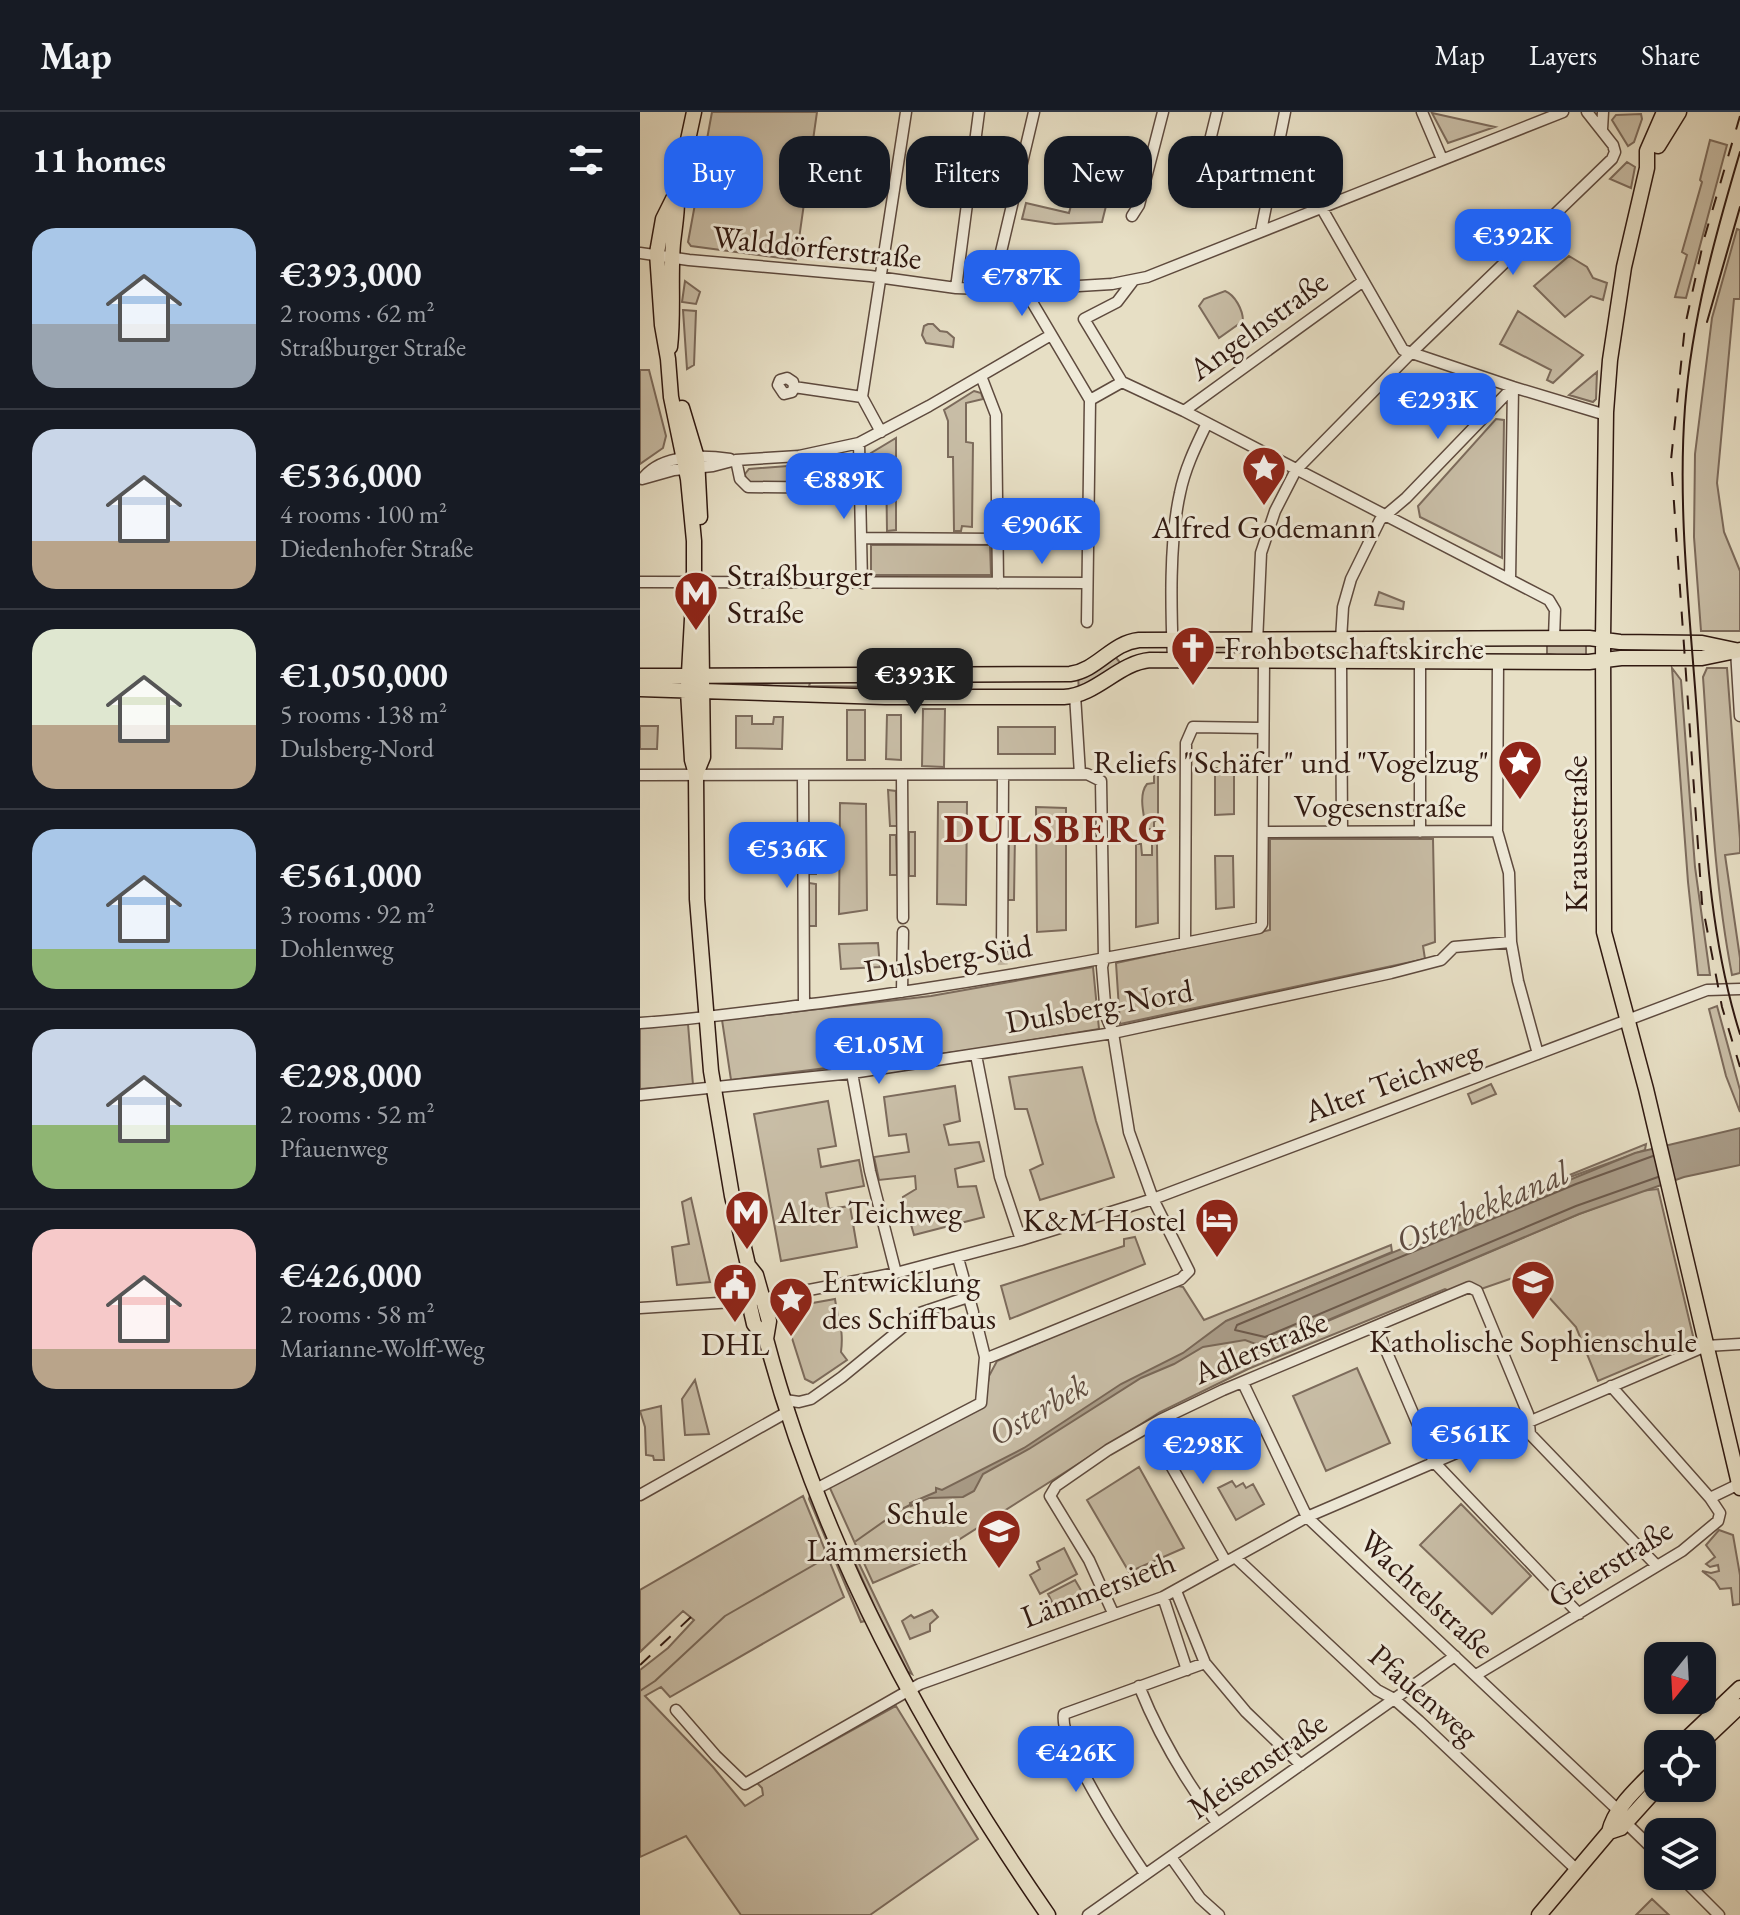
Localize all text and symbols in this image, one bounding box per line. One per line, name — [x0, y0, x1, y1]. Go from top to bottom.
text: Map — [40, 31, 112, 80]
text: Map — [1435, 37, 1485, 73]
text: Layers — [1529, 37, 1597, 73]
text: Share — [1641, 37, 1700, 73]
chip: Buy — [664, 136, 763, 208]
chip: Rent — [779, 136, 890, 208]
chip: Filters — [906, 136, 1028, 208]
chip: New — [1044, 136, 1152, 208]
chip: Apartment — [1168, 136, 1343, 208]
text: 11 homes — [32, 138, 166, 182]
icon: filters — [564, 138, 608, 182]
pin: €392K — [1457, 209, 1569, 277]
street label: Walddörferstraße — [710, 215, 924, 279]
text: €392K — [1473, 218, 1553, 252]
pin: €787K — [966, 250, 1078, 318]
text: €393,000 — [280, 252, 421, 296]
text: €787K — [982, 259, 1062, 293]
icon: home — [96, 260, 192, 356]
street label: Angelnstraße — [1179, 260, 1336, 390]
text: 2 rooms · 62 m² — [280, 296, 435, 330]
text: Straßburger Straße — [280, 330, 466, 364]
pin: €293K — [1382, 373, 1494, 441]
text: €293K — [1398, 382, 1478, 416]
place icon: Alfred Godemann — [1240, 444, 1288, 507]
text: €536,000 — [280, 453, 421, 497]
pin: €889K — [788, 453, 900, 521]
icon: home — [96, 461, 192, 557]
text: €889K — [804, 462, 884, 496]
text: 4 rooms · 100 m² — [280, 497, 447, 531]
pin: €906K — [986, 498, 1098, 566]
place label: Alfred Godemann — [1151, 506, 1376, 548]
text: €906K — [1002, 507, 1082, 541]
text: Diedenhofer Straße — [280, 531, 473, 565]
place label: Straßburger Straße — [727, 554, 873, 633]
metro station icon: Straßburger Straße — [672, 569, 720, 632]
church icon: Frohbotschaftskirche — [1169, 624, 1217, 687]
place label: Frohbotschaftskirche — [1224, 627, 1484, 669]
pin: €393K — [859, 648, 971, 716]
text: €1,050,000 — [280, 653, 448, 697]
text: €393K — [875, 657, 955, 691]
icon: home — [96, 661, 192, 757]
text: 5 rooms · 138 m² — [280, 697, 447, 731]
text: Dulsberg-Nord — [280, 731, 434, 765]
place icon: Reliefs "Schäfer" und "Vogelzug" — [1496, 738, 1544, 801]
place label: Reliefs "Schäfer" und "Vogelzug" — [1093, 741, 1489, 783]
street label: Krausestraße — [1555, 755, 1597, 913]
street label: Vogesenstraße — [1294, 785, 1466, 827]
district label: DULSBERG — [943, 802, 1169, 854]
pin: €536K — [731, 822, 843, 890]
text: €536K — [747, 831, 827, 865]
text: €561,000 — [280, 853, 421, 897]
icon: home — [96, 861, 192, 957]
text: 3 rooms · 92 m² — [280, 897, 435, 931]
street label: Dulsberg-Süd — [861, 924, 1036, 992]
text: Dohlenweg — [280, 931, 394, 965]
street label: Dulsberg-Nord — [1002, 969, 1197, 1043]
pin: €1.05M — [814, 1018, 944, 1086]
text: €1.05M — [834, 1027, 924, 1061]
street label: Alter Teichweg — [1297, 1029, 1487, 1133]
text: €298,000 — [280, 1053, 421, 1097]
icon: home — [96, 1061, 192, 1157]
text: 2 rooms · 52 m² — [280, 1097, 435, 1131]
text: Pfauenweg — [280, 1131, 388, 1165]
water label: Osterbekkanal — [1389, 1149, 1576, 1262]
metro station icon: Alter Teichweg — [723, 1188, 771, 1251]
place label: Alter Teichweg — [777, 1191, 963, 1233]
hotel icon: K&M Hostel — [1193, 1196, 1241, 1259]
place label: K&M Hostel — [1022, 1199, 1186, 1241]
text: €426,000 — [280, 1253, 421, 1297]
school or university icon: Katholische Sophienschule — [1509, 1258, 1557, 1321]
place label: Entwicklung des Schiffbaus — [822, 1260, 996, 1339]
icon: home — [96, 1261, 192, 1357]
public building icon: DHL — [711, 1261, 759, 1324]
place icon: Entwicklung des Schiffbaus — [767, 1275, 815, 1338]
text: 2 rooms · 58 m² — [280, 1297, 435, 1331]
street label: Adlerstraße — [1186, 1300, 1333, 1394]
place label: Katholische Sophienschule — [1369, 1320, 1697, 1362]
place label: DHL — [701, 1323, 770, 1365]
text: Marianne-Wolff-Weg — [280, 1331, 484, 1365]
water label: Osterbek — [980, 1363, 1096, 1455]
pin: €561K — [1414, 1407, 1526, 1475]
text: €561K — [1430, 1416, 1510, 1450]
pin: €298K — [1147, 1418, 1259, 1486]
text: €298K — [1163, 1427, 1243, 1461]
place label: Schule Lämmersieth — [806, 1492, 968, 1571]
school or university icon: Schule Lämmersieth — [975, 1507, 1023, 1570]
street label: Geierstraße — [1540, 1508, 1680, 1618]
street label: Wachtelstraße — [1350, 1520, 1504, 1668]
street label: Lämmersieth — [1015, 1540, 1181, 1638]
street label: Pfauenweg — [1360, 1635, 1489, 1754]
north arrow — [1644, 1642, 1716, 1714]
map controls — [1644, 1642, 1716, 1890]
street label: Meisenstraße — [1179, 1702, 1335, 1828]
pin: €426K — [1020, 1726, 1132, 1794]
button: locate — [1644, 1730, 1716, 1802]
text: €426K — [1036, 1735, 1116, 1769]
button: layers — [1644, 1818, 1716, 1890]

